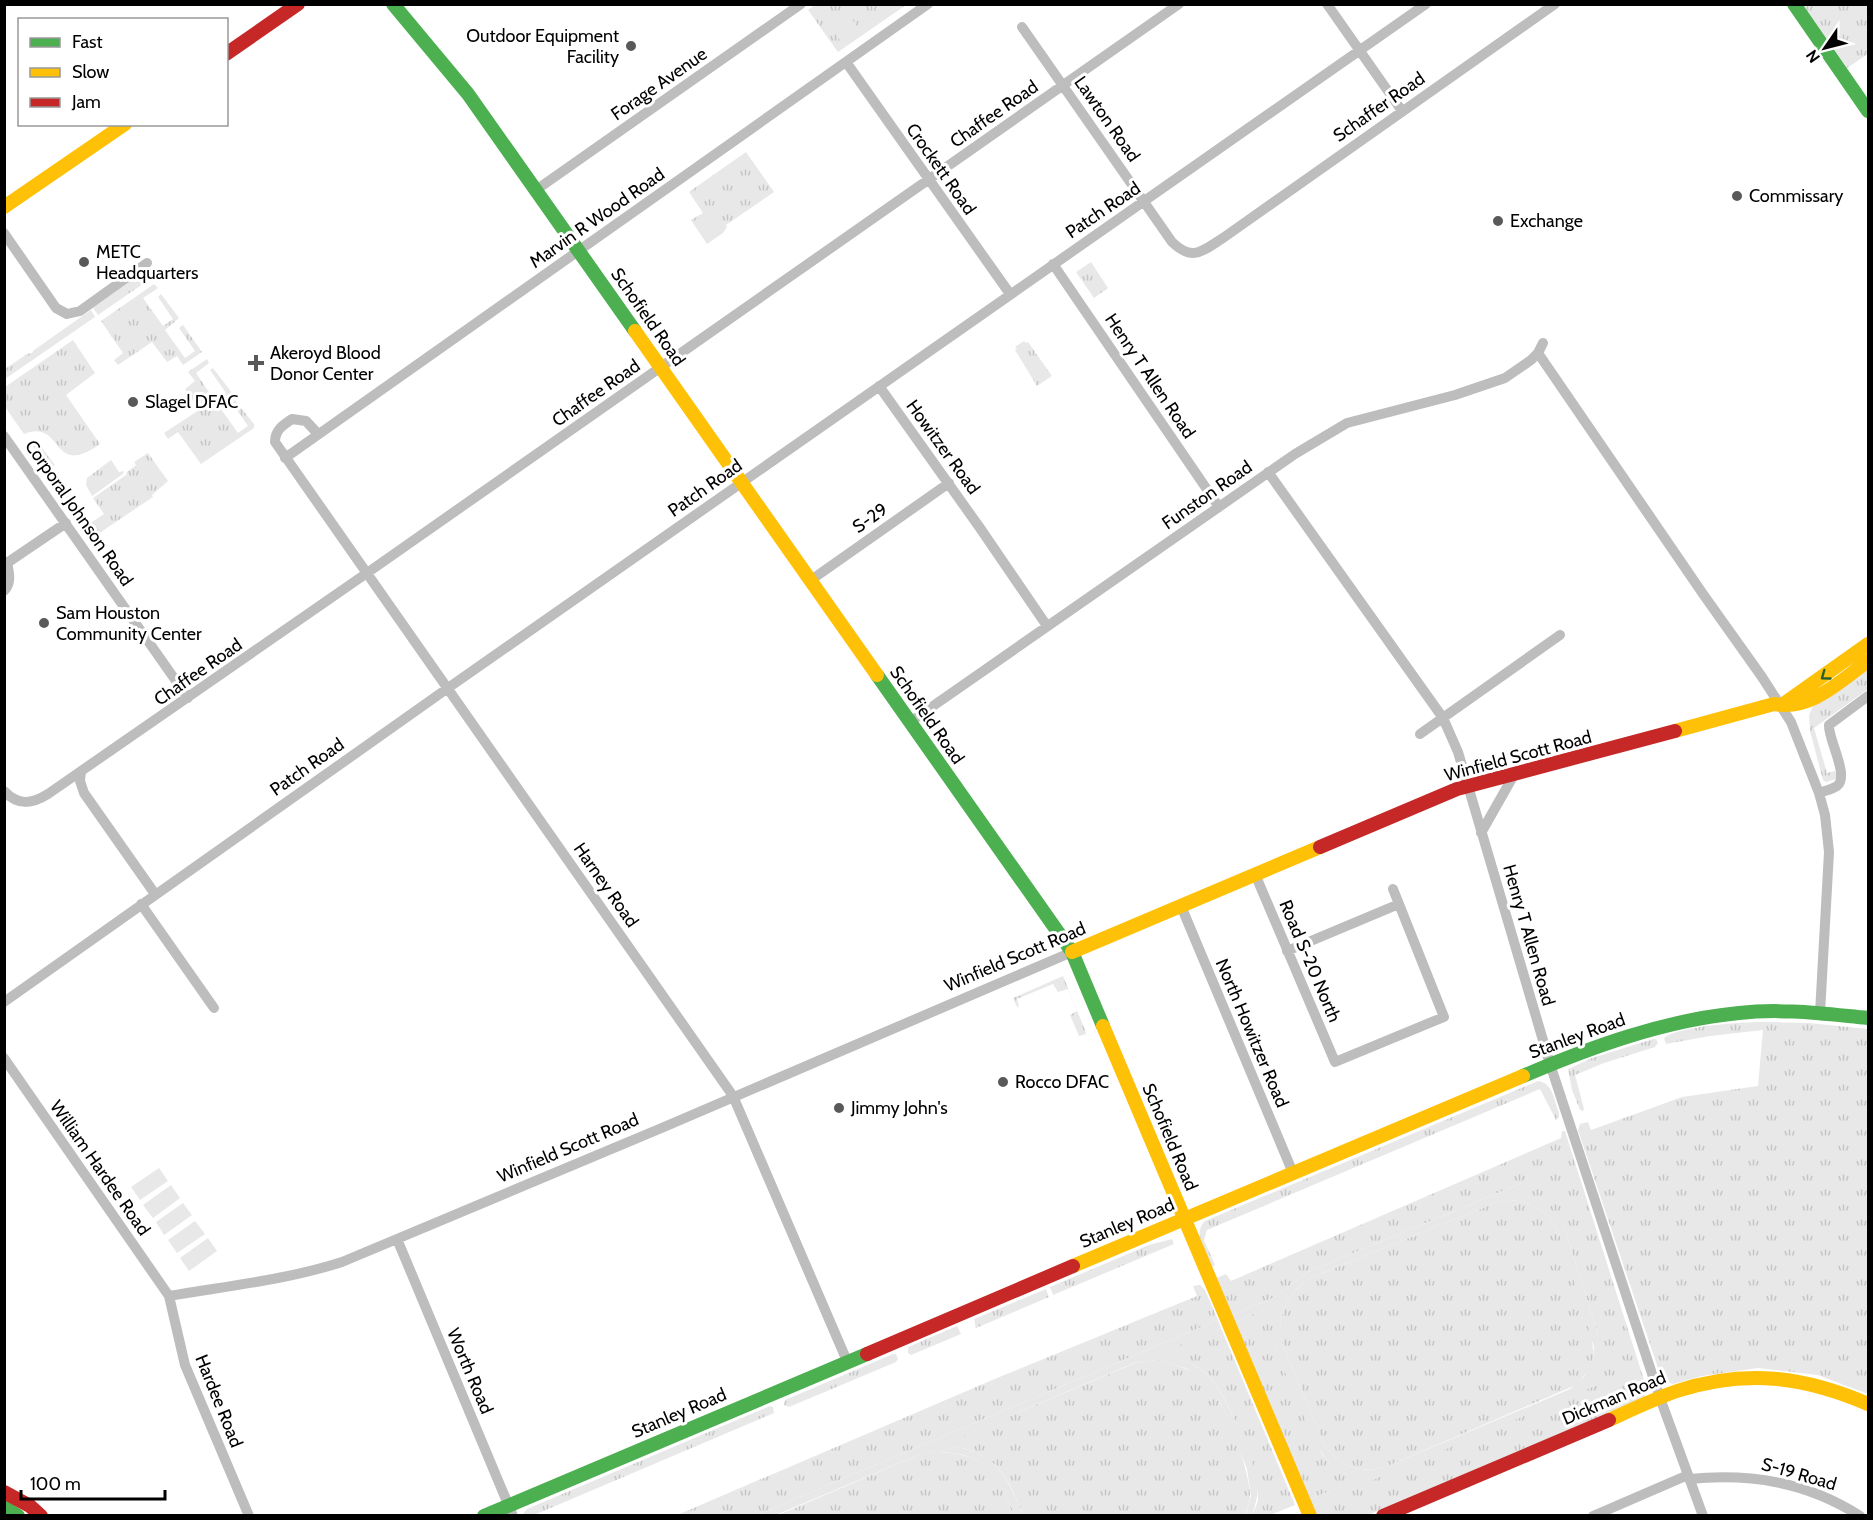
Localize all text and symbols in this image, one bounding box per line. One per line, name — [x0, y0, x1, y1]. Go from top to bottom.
legend — [18, 18, 228, 126]
north arrow — [1795, 18, 1855, 78]
place label: Outdoor Equipment Facility — [466, 25, 619, 68]
text: Fast — [72, 31, 103, 53]
marker: Outdoor Equipment Facility — [624, 39, 638, 53]
street label: Forage Avenue — [607, 43, 711, 125]
text: N — [1802, 46, 1824, 66]
text: Slow — [72, 61, 109, 83]
street label: Schaffer Road — [1329, 67, 1429, 147]
street label: Lawton Road — [1069, 72, 1145, 166]
street label: Chaffee Road — [946, 76, 1042, 152]
text: Jam — [71, 91, 101, 113]
street label: Crockett Road — [901, 119, 981, 219]
street label: Marvin R Wood Road — [525, 163, 669, 273]
street label: Patch Road — [1061, 177, 1145, 243]
place label: Commissary — [1749, 185, 1843, 207]
marker: Commissary — [1730, 189, 1744, 203]
place label: Exchange — [1510, 210, 1583, 232]
marker: Exchange — [1491, 214, 1505, 228]
place label: METC Headquarters — [96, 241, 198, 284]
marker: METC Headquarters — [77, 255, 91, 269]
street label: Schofield Road — [606, 264, 690, 370]
street label: Henry T Allen Road — [1100, 309, 1200, 443]
place label: Akeroyd Blood Donor Center — [270, 342, 381, 385]
marker: Akeroyd Blood Donor Center — [247, 354, 265, 372]
street label: Chaffee Road — [548, 355, 644, 431]
place label: Slagel DFAC — [145, 391, 238, 413]
marker: Slagel DFAC — [126, 395, 140, 409]
street label: Howitzer Road — [901, 395, 985, 499]
street label: Corporal Johnson Road — [20, 436, 138, 590]
street label: Patch Road — [664, 454, 746, 522]
street label: Funston Road — [1158, 456, 1256, 534]
street label: S-29 — [848, 498, 892, 538]
place label: Sam Houston Community Center — [56, 602, 202, 645]
marker: Sam Houston Community Center — [37, 616, 51, 630]
street label: Chaffee Road — [150, 634, 246, 710]
street label: Schofield Road — [885, 662, 969, 768]
one-way arrow — [1820, 668, 1831, 679]
street label: Winfield Scott Road — [1442, 726, 1594, 786]
street label: Patch Road — [266, 733, 348, 801]
street label: Harney Road — [569, 838, 643, 932]
street label: Henry T Allen Road — [1498, 862, 1560, 1008]
street label: Road S-20 North — [1274, 896, 1346, 1026]
street label: Winfield Scott Road — [941, 917, 1089, 997]
street label: North Howitzer Road — [1211, 955, 1293, 1111]
street label: Stanley Road — [1526, 1008, 1628, 1064]
place label: Rocco DFAC — [1015, 1071, 1109, 1093]
marker: Rocco DFAC — [996, 1075, 1010, 1089]
street label: Schofield Road — [1138, 1080, 1202, 1194]
street label: William Hardee Road — [45, 1096, 155, 1240]
place label: Jimmy John's — [850, 1097, 948, 1119]
marker: Jimmy John's — [832, 1101, 846, 1115]
street label: Winfield Scott Road — [494, 1108, 642, 1188]
street label: Stanley Road — [1076, 1193, 1178, 1253]
street label: Worth Road — [442, 1325, 498, 1417]
street label: Hardee Road — [190, 1351, 248, 1451]
street label: Dickman Road — [1559, 1366, 1669, 1430]
street label: Stanley Road — [628, 1383, 730, 1443]
street label: S-19 Road — [1759, 1453, 1839, 1495]
scale bar — [21, 1463, 165, 1501]
text: 100 m — [30, 1473, 81, 1495]

